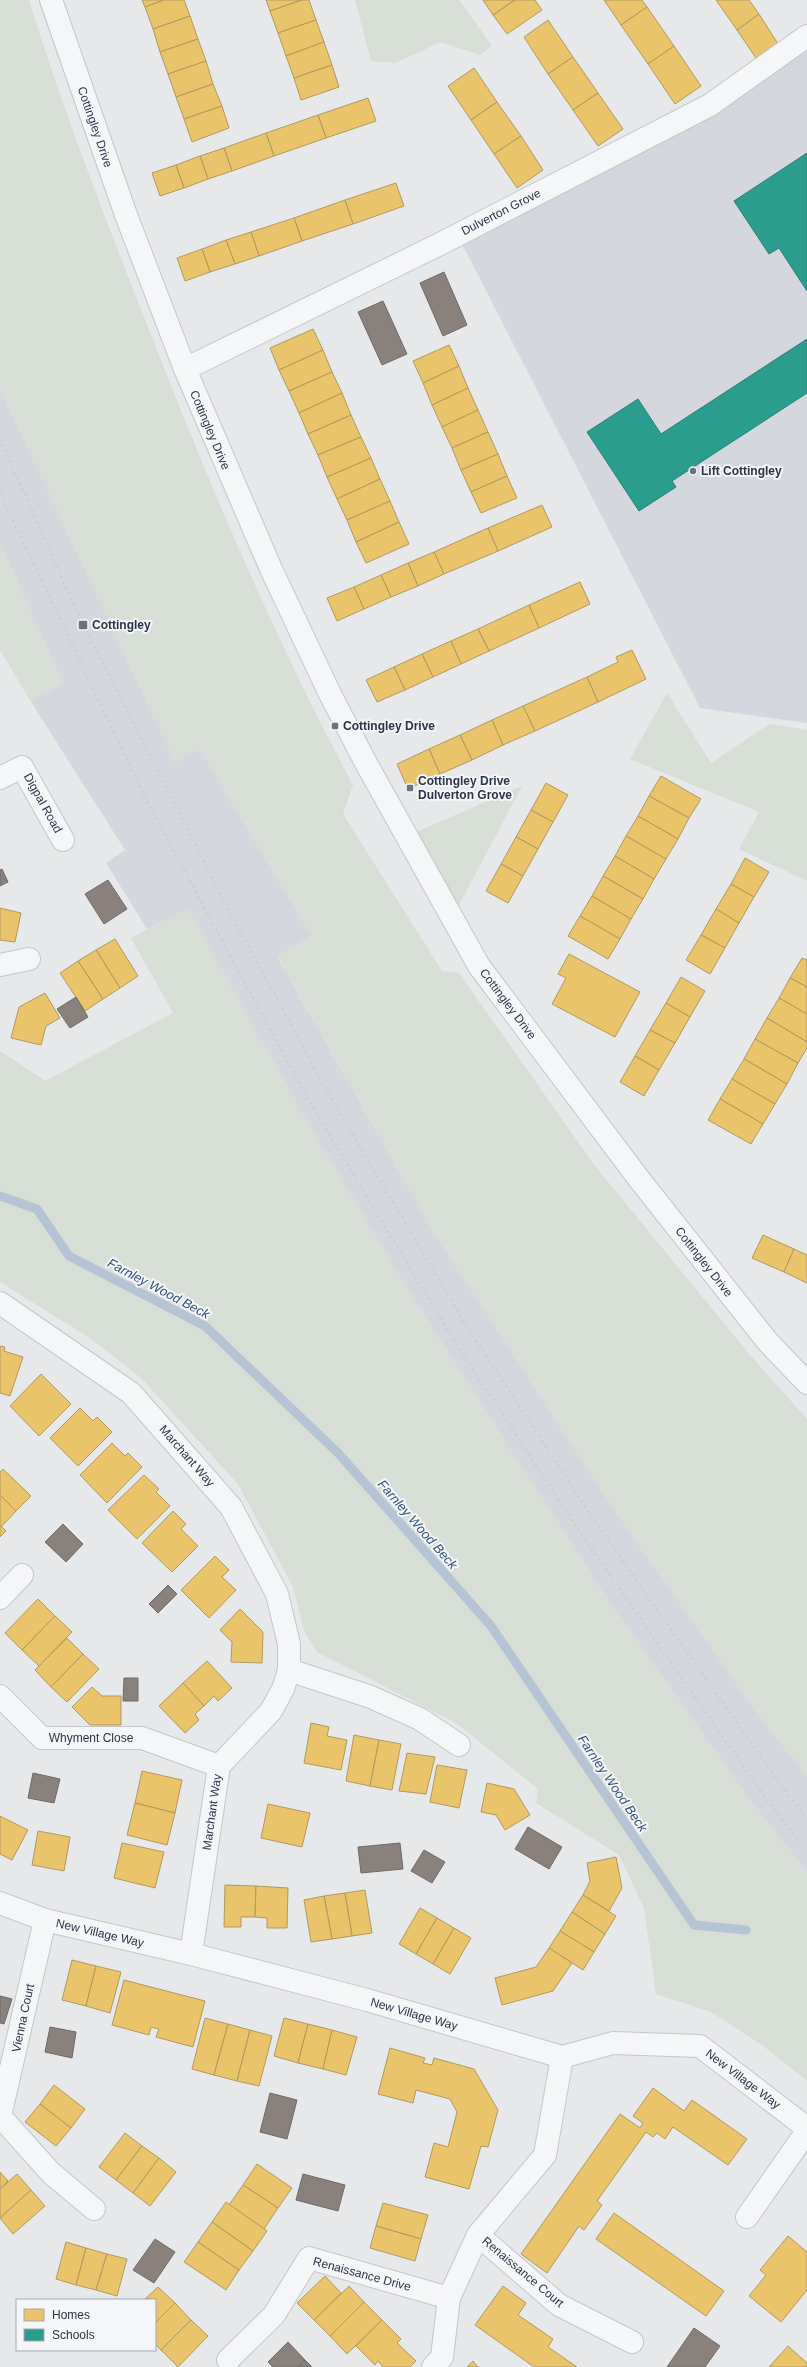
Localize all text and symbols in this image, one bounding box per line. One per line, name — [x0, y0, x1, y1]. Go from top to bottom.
street label: Cottingley Drive — [75, 85, 116, 170]
street label: Dulverton Grove — [459, 186, 543, 238]
street label: Cottingley Drive — [187, 388, 233, 472]
place label: Lift Cottingley — [701, 464, 782, 478]
marker: Lift Cottingley — [688, 466, 698, 476]
place label: Cottingley — [92, 618, 151, 632]
marker: Cottingley — [77, 619, 89, 631]
place label: Cottingley Drive — [343, 719, 435, 733]
marker: Cottingley Drive — [330, 721, 340, 731]
street label: Digpal Road — [21, 771, 65, 835]
place label: Cottingley Drive Dulverton Grove — [418, 774, 512, 802]
marker: Cottingley Drive Dulverton Grove — [405, 783, 415, 793]
street label: Cottingley Drive — [477, 966, 539, 1042]
street label: Cottingley Drive — [672, 1224, 736, 1300]
water label: Farnley Wood Beck — [105, 1255, 214, 1322]
street label: Marchant Way — [156, 1422, 218, 1490]
water label: Farnley Wood Beck — [375, 1477, 461, 1573]
street label: Whyment Close — [49, 1731, 134, 1745]
water label: Farnley Wood Beck — [575, 1732, 651, 1836]
street label: Marchant Way — [200, 1773, 224, 1851]
street label: New Village Way — [55, 1916, 145, 1950]
street label: Vienna Court — [9, 1982, 37, 2054]
street label: New Village Way — [369, 1995, 459, 2033]
street label: New Village Way — [703, 2046, 783, 2112]
street label: Renaissance Court — [479, 2234, 567, 2311]
street label: Renaissance Drive — [312, 2254, 413, 2294]
legend — [16, 2299, 156, 2351]
text: Homes — [52, 2308, 90, 2322]
text: Schools — [52, 2328, 95, 2342]

